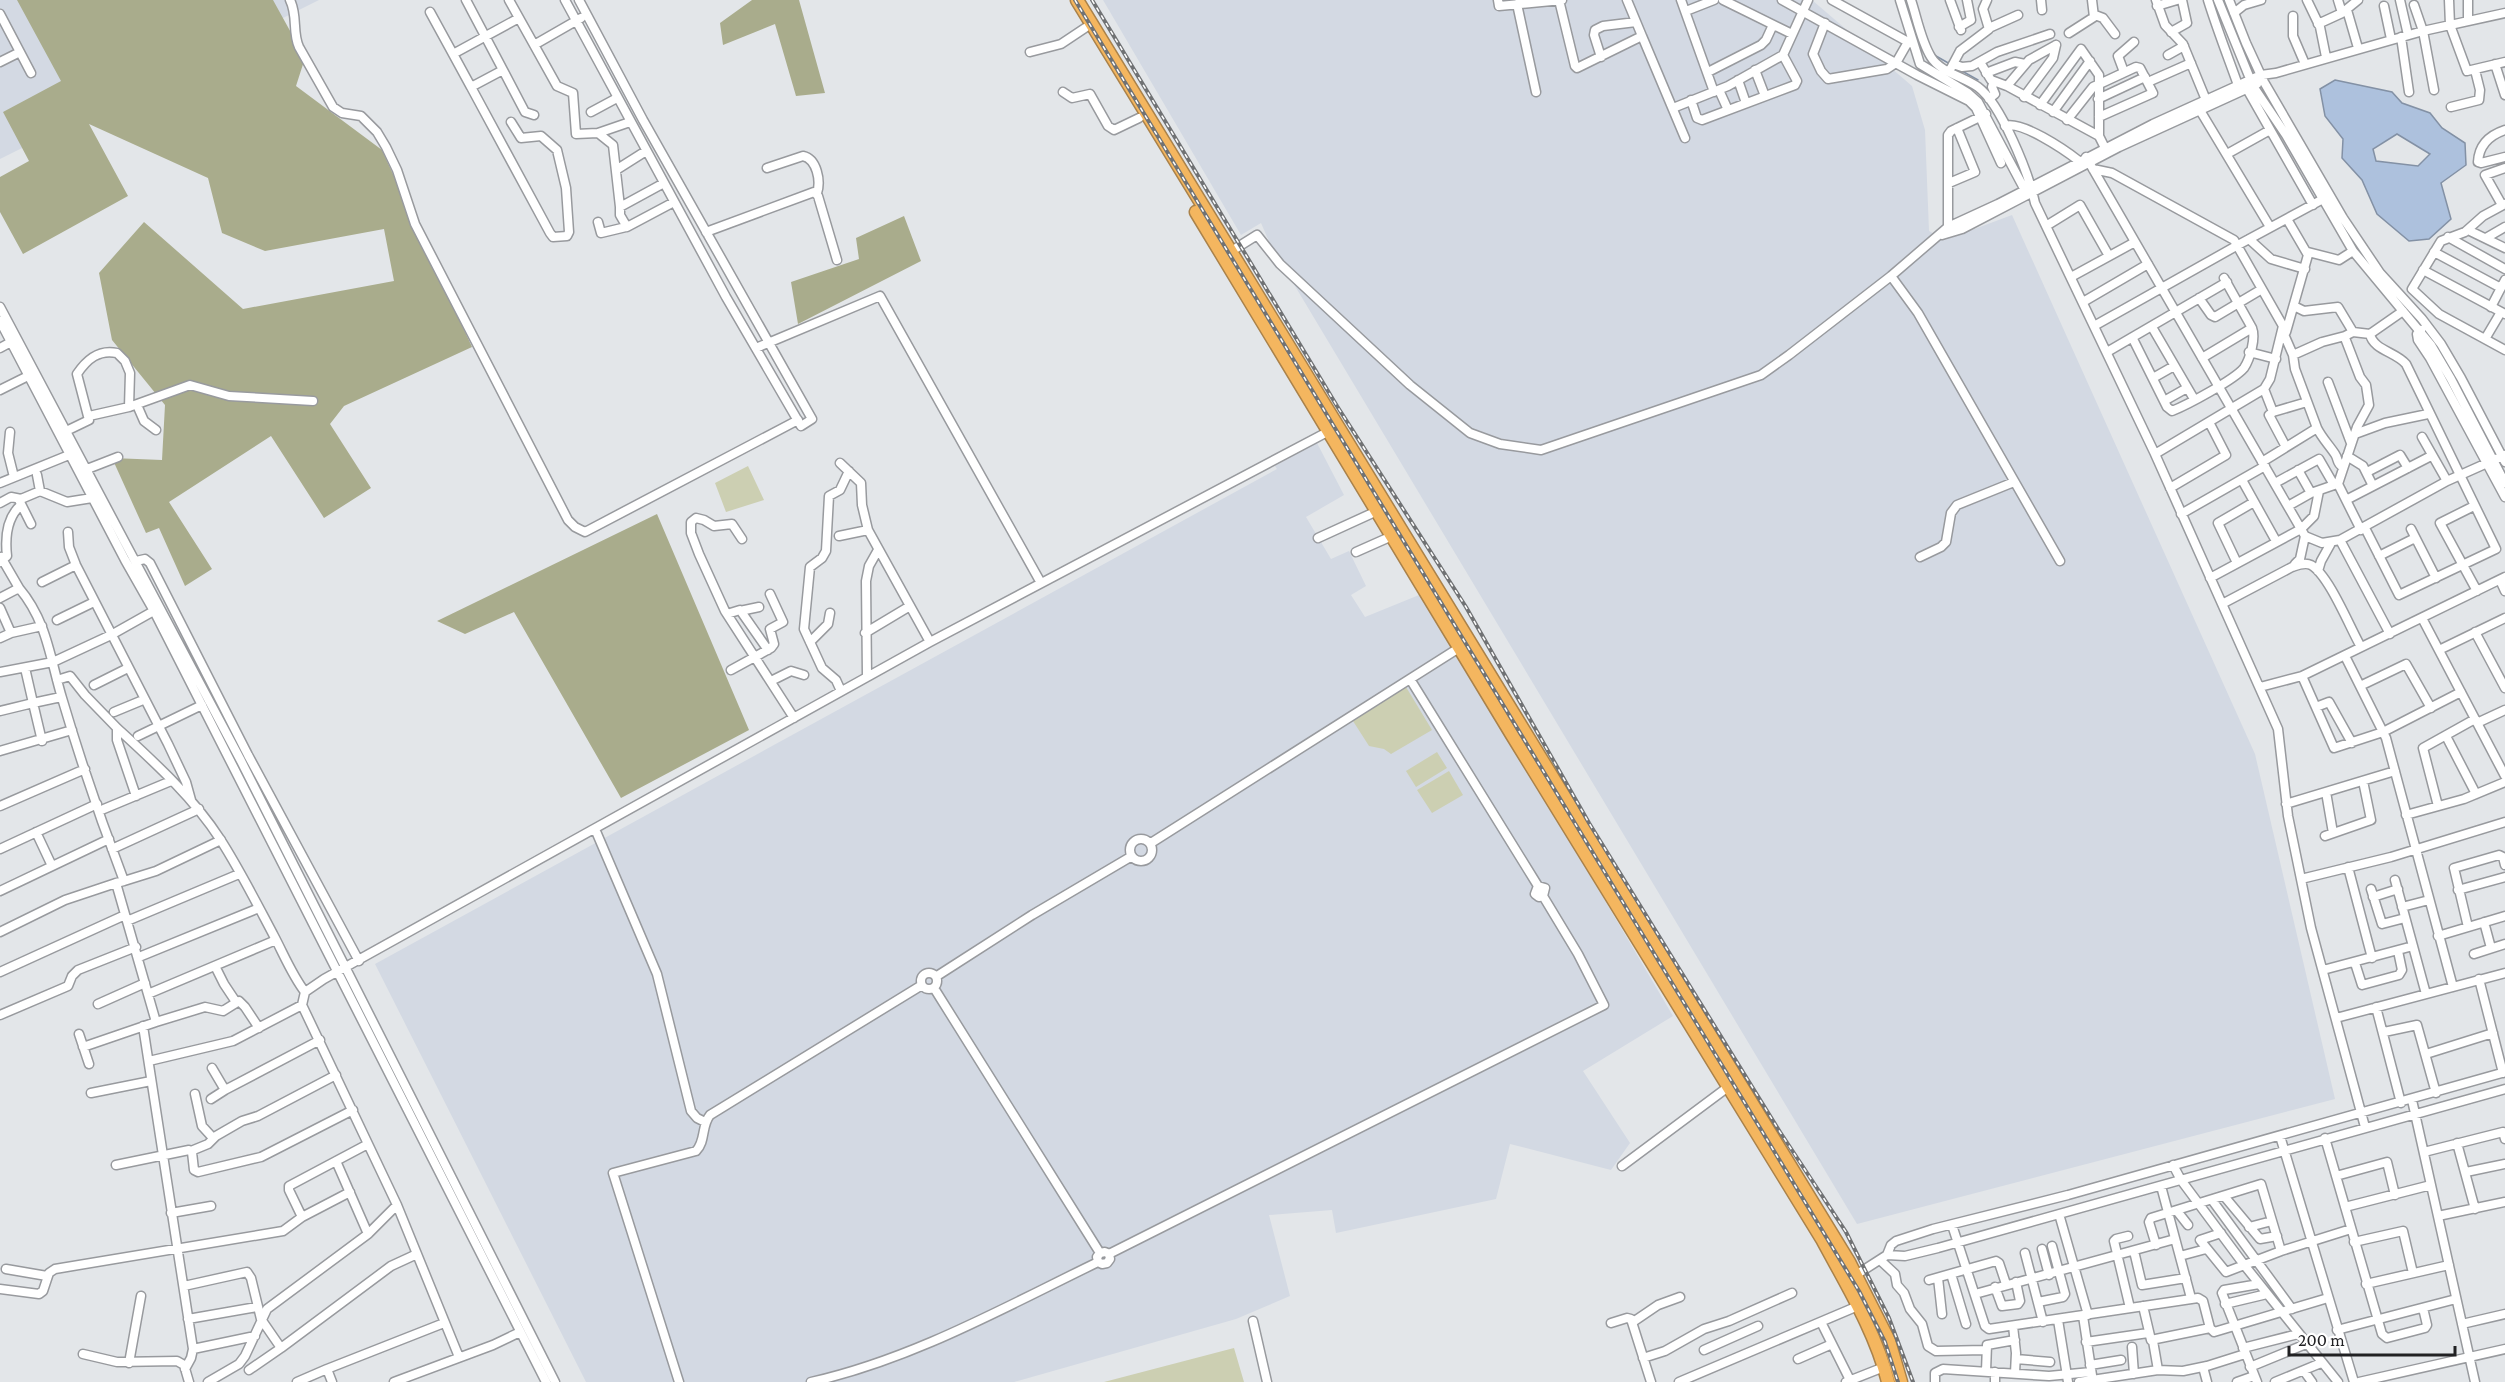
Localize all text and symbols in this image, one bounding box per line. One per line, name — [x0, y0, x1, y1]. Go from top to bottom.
scale bar — [2289, 1319, 2456, 1357]
text: 200 m — [2298, 1330, 2345, 1350]

